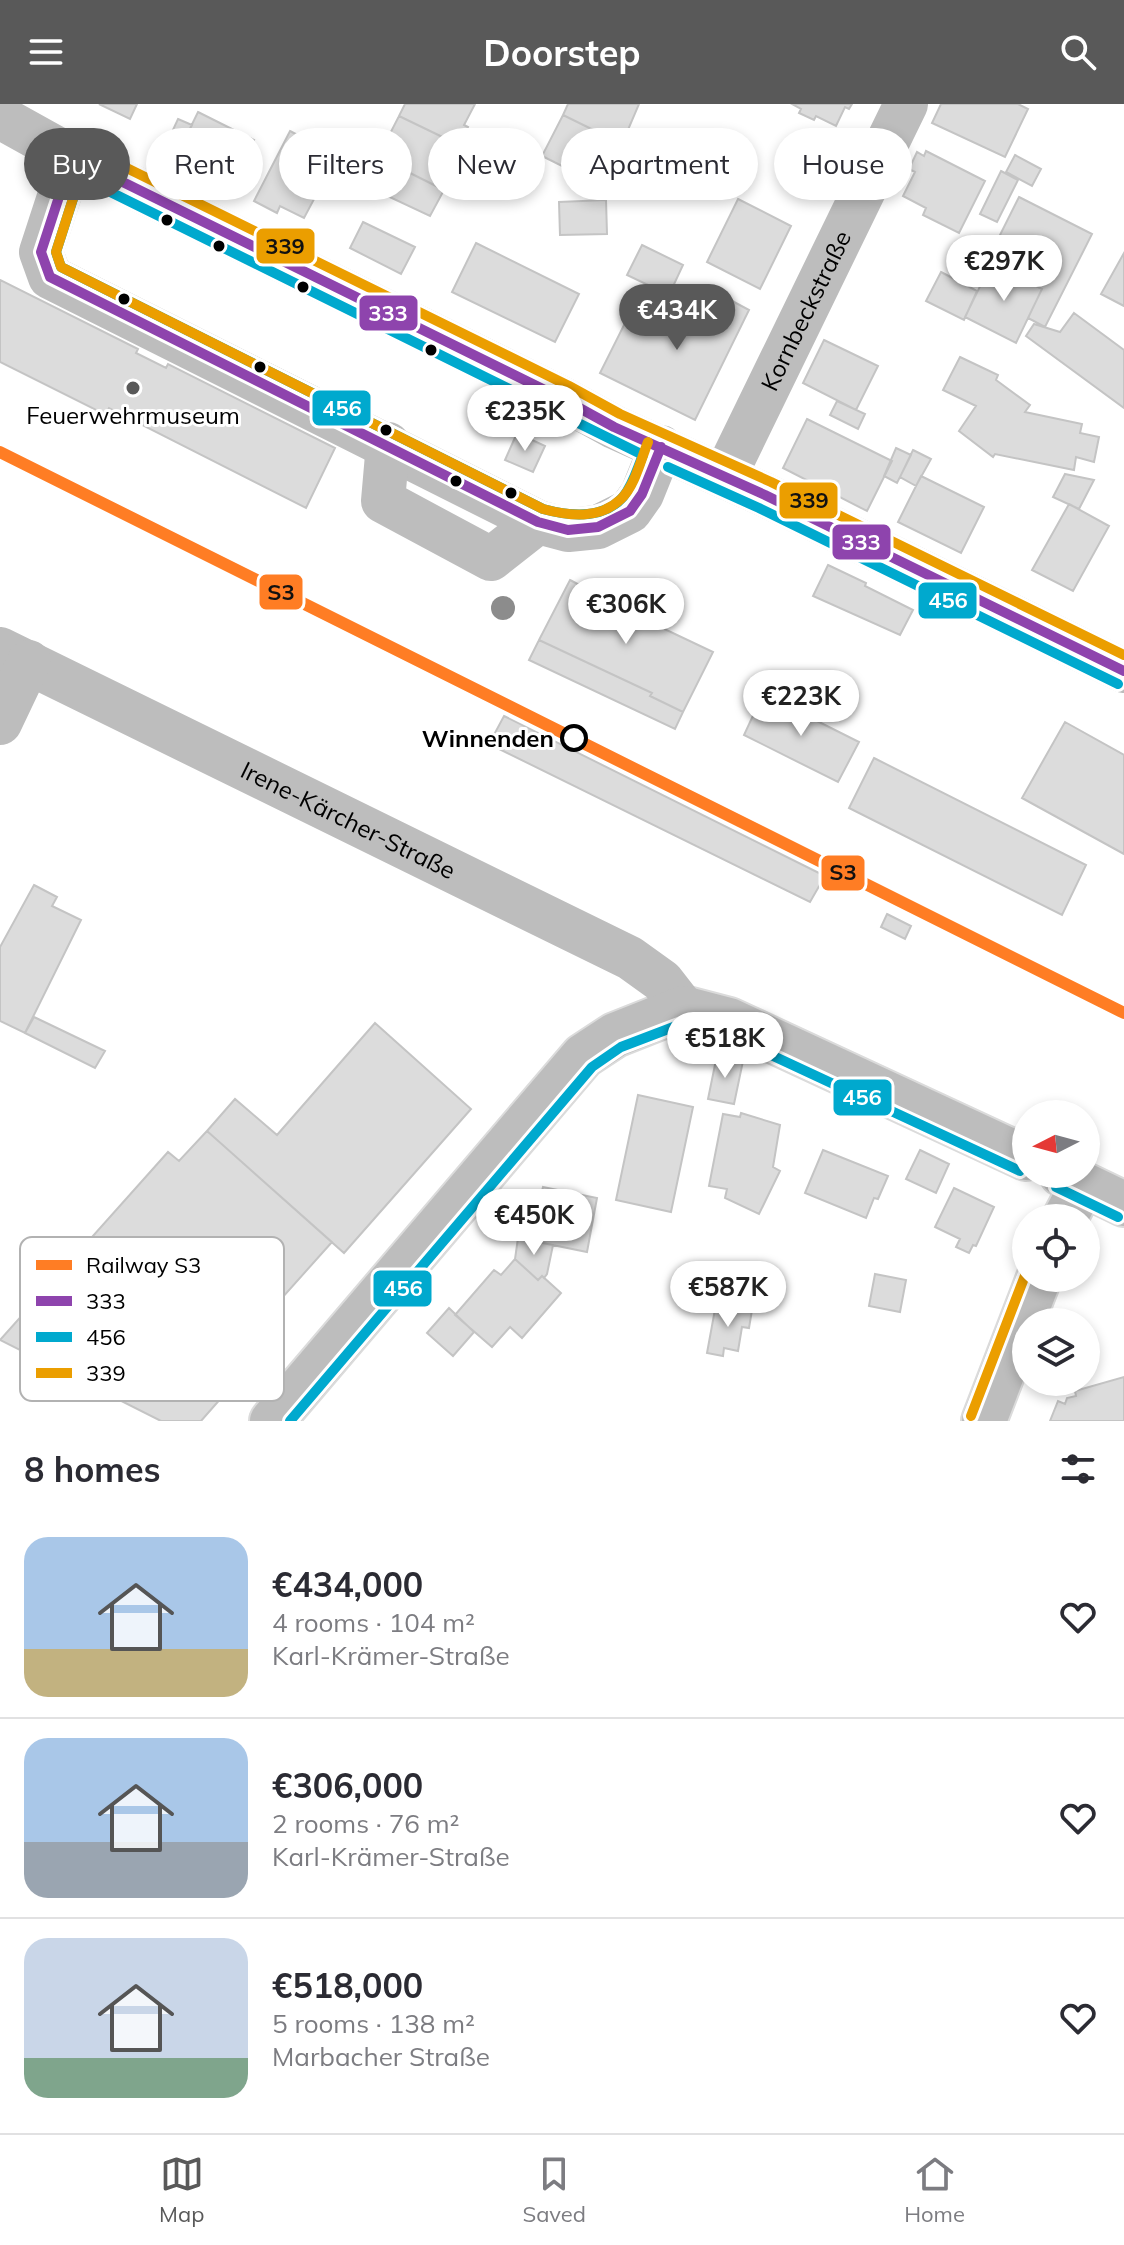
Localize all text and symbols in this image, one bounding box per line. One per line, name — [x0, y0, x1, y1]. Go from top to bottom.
icon: menu — [24, 30, 68, 74]
text: Doorstep — [483, 30, 641, 75]
icon: search — [1056, 30, 1100, 74]
chip: Buy — [24, 128, 130, 200]
chip: Rent — [146, 128, 263, 200]
chip: Filters — [279, 128, 412, 200]
chip: New — [428, 128, 545, 200]
chip: Apartment — [561, 128, 758, 200]
chip: House — [774, 128, 912, 200]
unlabelled marker — [159, 212, 175, 228]
street label: Kornbeckstraße — [754, 226, 857, 396]
line badge: 339 — [255, 227, 316, 265]
text: 339 — [265, 232, 305, 260]
pin: €297K — [948, 235, 1060, 303]
unlabelled marker — [211, 238, 227, 254]
text: €297K — [964, 244, 1044, 277]
unlabelled marker — [295, 279, 311, 295]
pin: €434K — [621, 284, 733, 352]
unlabelled marker — [116, 291, 132, 307]
text: €434K — [637, 293, 717, 326]
line badge: 333 — [358, 294, 419, 332]
text: 333 — [368, 299, 408, 327]
unlabelled marker — [423, 342, 439, 358]
unlabelled marker — [252, 359, 268, 375]
marker: Feuerwehrmuseum — [124, 379, 142, 397]
pin: €235K — [469, 385, 581, 453]
line badge: 456 — [311, 389, 372, 427]
text: 456 — [322, 394, 362, 422]
text: €235K — [485, 394, 565, 427]
place label: Feuerwehrmuseum — [26, 400, 240, 430]
unlabelled marker — [378, 422, 394, 438]
unlabelled marker — [448, 473, 464, 489]
line badge: 339 — [778, 481, 839, 520]
unlabelled marker — [503, 485, 519, 501]
text: 339 — [789, 486, 829, 514]
line badge: 333 — [831, 523, 892, 561]
text: 333 — [841, 528, 881, 556]
line badge: S3 — [258, 573, 304, 611]
text: S3 — [267, 578, 295, 606]
pin: €306K — [570, 578, 682, 646]
line badge: 456 — [917, 581, 978, 620]
text: 456 — [928, 586, 968, 614]
text: €306K — [586, 587, 666, 620]
pin: €223K — [745, 670, 857, 738]
text: €223K — [761, 679, 841, 712]
place label: Winnenden — [422, 723, 554, 753]
marker: Winnenden — [561, 725, 587, 751]
street label: Irene-Kärcher-Straße — [236, 755, 461, 885]
line badge: S3 — [820, 854, 866, 892]
text: S3 — [829, 858, 857, 886]
pin: €518K — [669, 1012, 781, 1080]
text: €518K — [685, 1021, 765, 1054]
line badge: 456 — [832, 1078, 893, 1117]
text: 456 — [842, 1083, 882, 1111]
north arrow — [1012, 1100, 1100, 1188]
map controls — [1012, 1100, 1100, 1396]
pin: €450K — [478, 1189, 590, 1257]
text: €450K — [494, 1198, 574, 1231]
button: locate — [1012, 1204, 1100, 1292]
legend — [20, 1237, 284, 1401]
text: Railway S3 — [86, 1251, 201, 1279]
pin: €587K — [672, 1261, 784, 1329]
line badge: 456 — [372, 1269, 433, 1308]
text: €587K — [688, 1270, 768, 1303]
text: 456 — [383, 1274, 423, 1302]
text: 333 — [86, 1287, 126, 1315]
button: layers — [1012, 1308, 1100, 1396]
text: 456 — [86, 1323, 126, 1351]
text: 339 — [86, 1359, 126, 1387]
icon: filters — [1056, 1447, 1100, 1491]
text: 8 homes — [24, 1448, 161, 1491]
text: €434,000 — [272, 1563, 423, 1606]
icon: home — [88, 1569, 184, 1665]
icon: heart — [1056, 1595, 1100, 1639]
text: 4 rooms · 104 m² — [272, 1606, 475, 1639]
text: Karl-Krämer-Straße — [272, 1639, 510, 1672]
text: €306,000 — [272, 1764, 423, 1807]
icon: home — [88, 1770, 184, 1866]
icon: heart — [1056, 1796, 1100, 1840]
text: 2 rooms · 76 m² — [272, 1807, 459, 1840]
text: Karl-Krämer-Straße — [272, 1840, 510, 1873]
text: €518,000 — [272, 1964, 423, 2007]
icon: home — [88, 1970, 184, 2066]
icon: heart — [1056, 1996, 1100, 2040]
text: 5 rooms · 138 m² — [272, 2007, 475, 2040]
text: Marbacher Straße — [272, 2040, 490, 2073]
tab: Map — [159, 2152, 204, 2228]
tab: Saved — [523, 2152, 586, 2228]
tab: Home — [904, 2152, 965, 2228]

